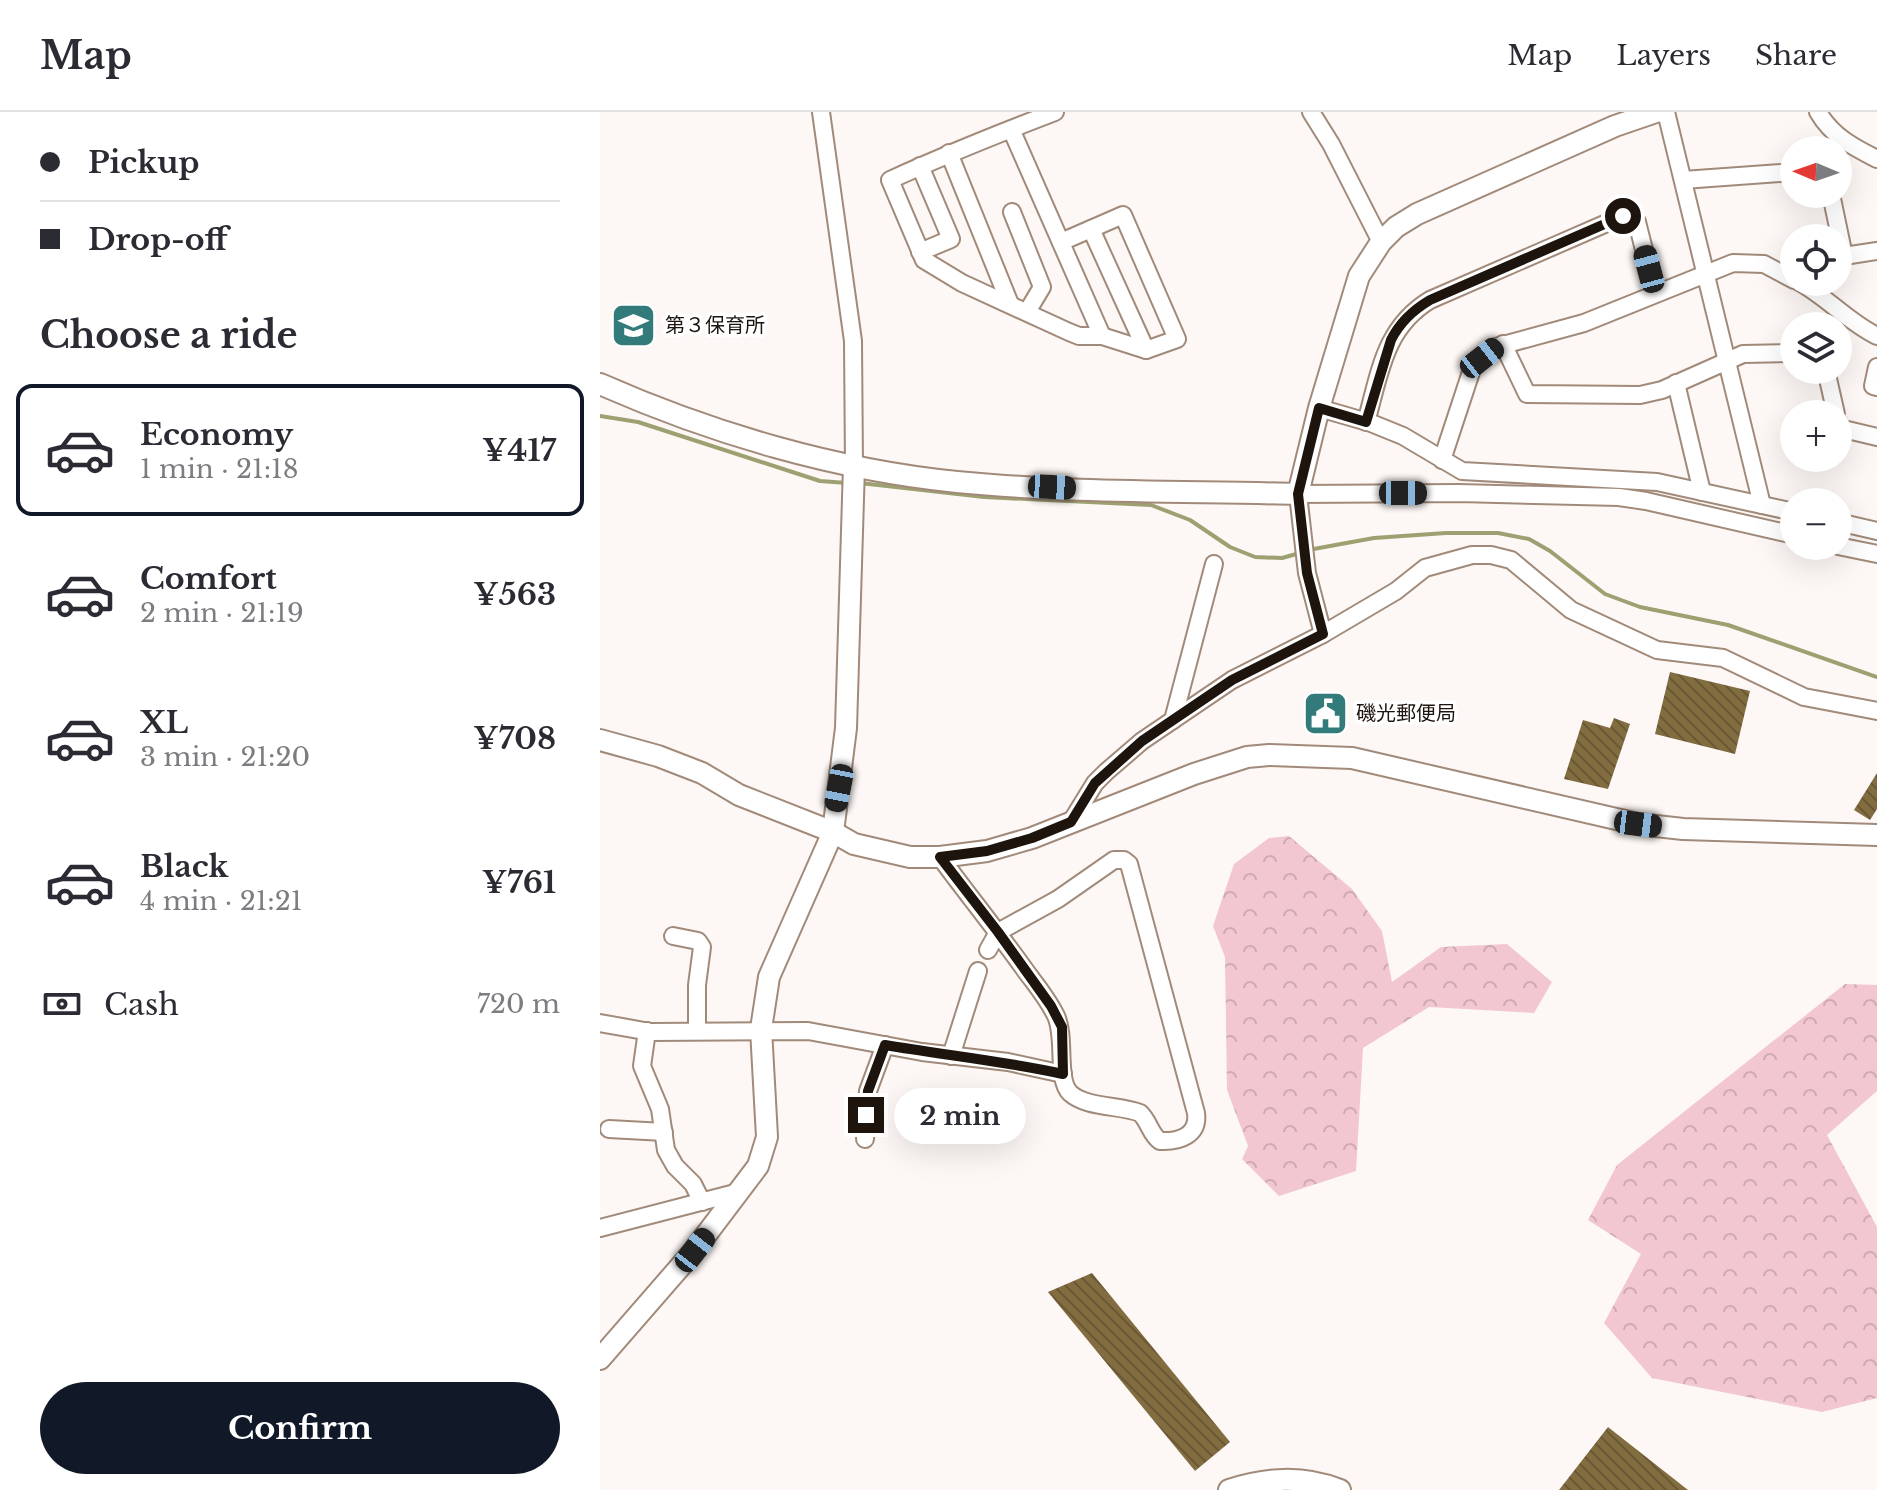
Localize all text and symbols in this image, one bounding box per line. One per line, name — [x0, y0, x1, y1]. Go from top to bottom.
text: Map — [40, 32, 132, 79]
text: Map — [1507, 38, 1572, 73]
text: Layers — [1616, 38, 1711, 73]
text: Share — [1755, 38, 1837, 73]
north arrow — [1780, 136, 1852, 208]
map controls — [1780, 136, 1852, 560]
text: Pickup — [88, 144, 199, 181]
route start — [1605, 198, 1641, 234]
text: Drop-off — [88, 221, 228, 258]
button: locate — [1780, 224, 1852, 296]
car — [1631, 243, 1667, 295]
school or university icon: 第３保育所 — [610, 301, 658, 349]
button: layers — [1780, 312, 1852, 384]
text: Choose a ride — [40, 313, 297, 358]
place label: 第３保育所 — [665, 313, 765, 337]
car — [1456, 334, 1508, 382]
button: + — [1780, 400, 1852, 472]
icon: car — [44, 414, 116, 486]
text: Economy — [140, 416, 293, 453]
text: ¥417 — [482, 432, 556, 469]
text: 1 min · 21:18 — [140, 453, 298, 485]
car — [1027, 474, 1077, 500]
car — [1379, 481, 1427, 505]
button: − — [1780, 488, 1852, 560]
icon: car — [44, 558, 116, 630]
text: Comfort — [140, 560, 277, 597]
text: ¥563 — [473, 576, 556, 613]
text: 2 min · 21:19 — [140, 597, 304, 629]
public building icon: 磯光郵便局 — [1301, 689, 1349, 737]
place label: 磯光郵便局 — [1356, 701, 1456, 725]
icon: car — [44, 702, 116, 774]
text: XL — [140, 704, 188, 741]
text: ¥708 — [473, 720, 556, 757]
text: 3 min · 21:20 — [140, 741, 310, 773]
car — [823, 762, 855, 814]
car — [1613, 809, 1663, 839]
icon: car — [44, 846, 116, 918]
text: Black — [140, 848, 228, 885]
text: ¥761 — [482, 864, 556, 901]
text: 4 min · 21:21 — [140, 885, 302, 917]
icon: cash — [40, 982, 84, 1026]
text: Cash — [104, 986, 179, 1023]
text: 720 m — [477, 988, 560, 1020]
callout: 2 min — [894, 1087, 1026, 1143]
route end — [848, 1097, 884, 1133]
text: 2 min — [920, 1100, 1000, 1132]
car — [671, 1224, 719, 1276]
button: Confirm — [40, 1382, 560, 1474]

